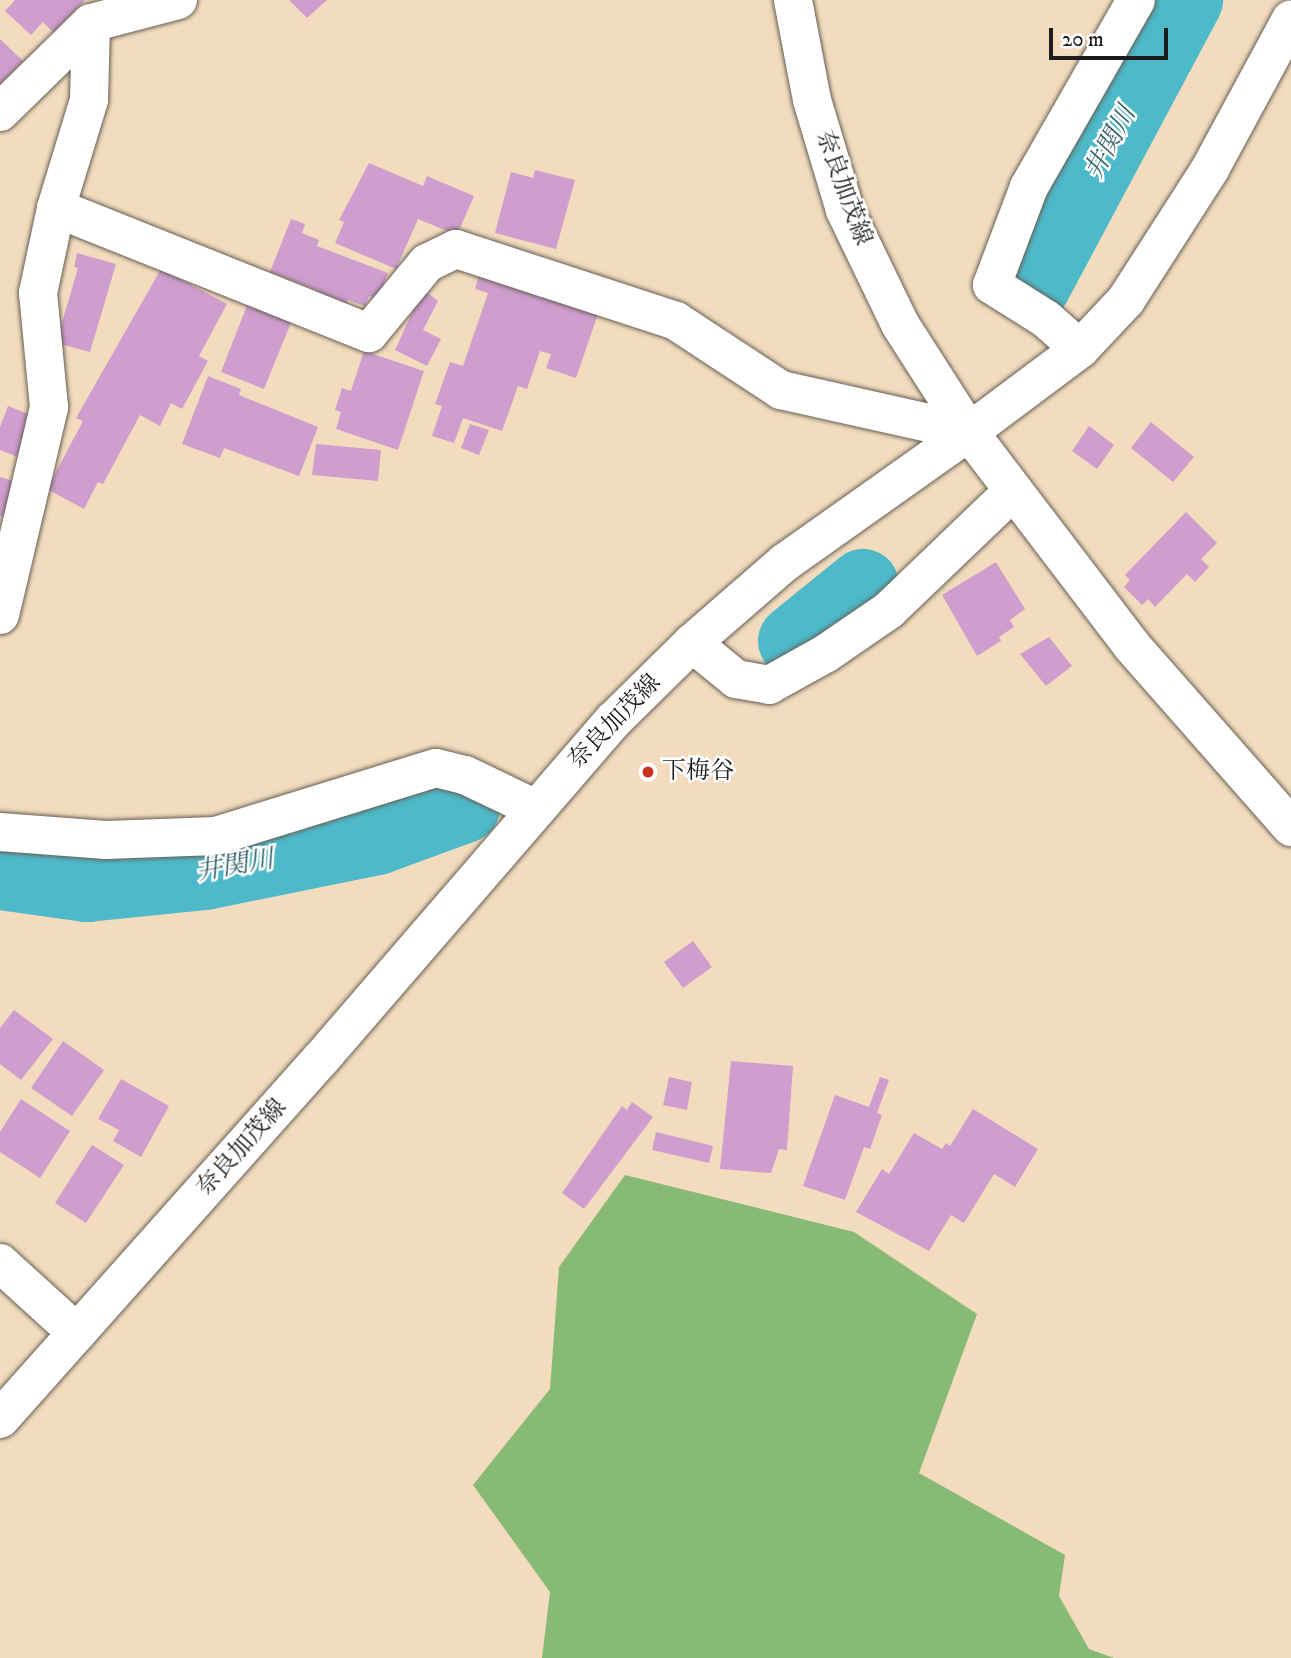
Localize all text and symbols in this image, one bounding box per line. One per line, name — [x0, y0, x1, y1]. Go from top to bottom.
scale bar — [1053, 14, 1172, 58]
text: 20 m — [1062, 27, 1104, 53]
water label: 井関川 — [1079, 101, 1143, 185]
street label: 奈良加茂線 — [809, 127, 877, 249]
street label: 奈良加茂線 — [563, 669, 667, 775]
place label: 下梅谷 — [662, 758, 734, 786]
marker: 下梅谷 — [640, 764, 656, 780]
water label: 井関川 — [194, 844, 276, 888]
street label: 奈良加茂線 — [191, 1094, 293, 1202]

